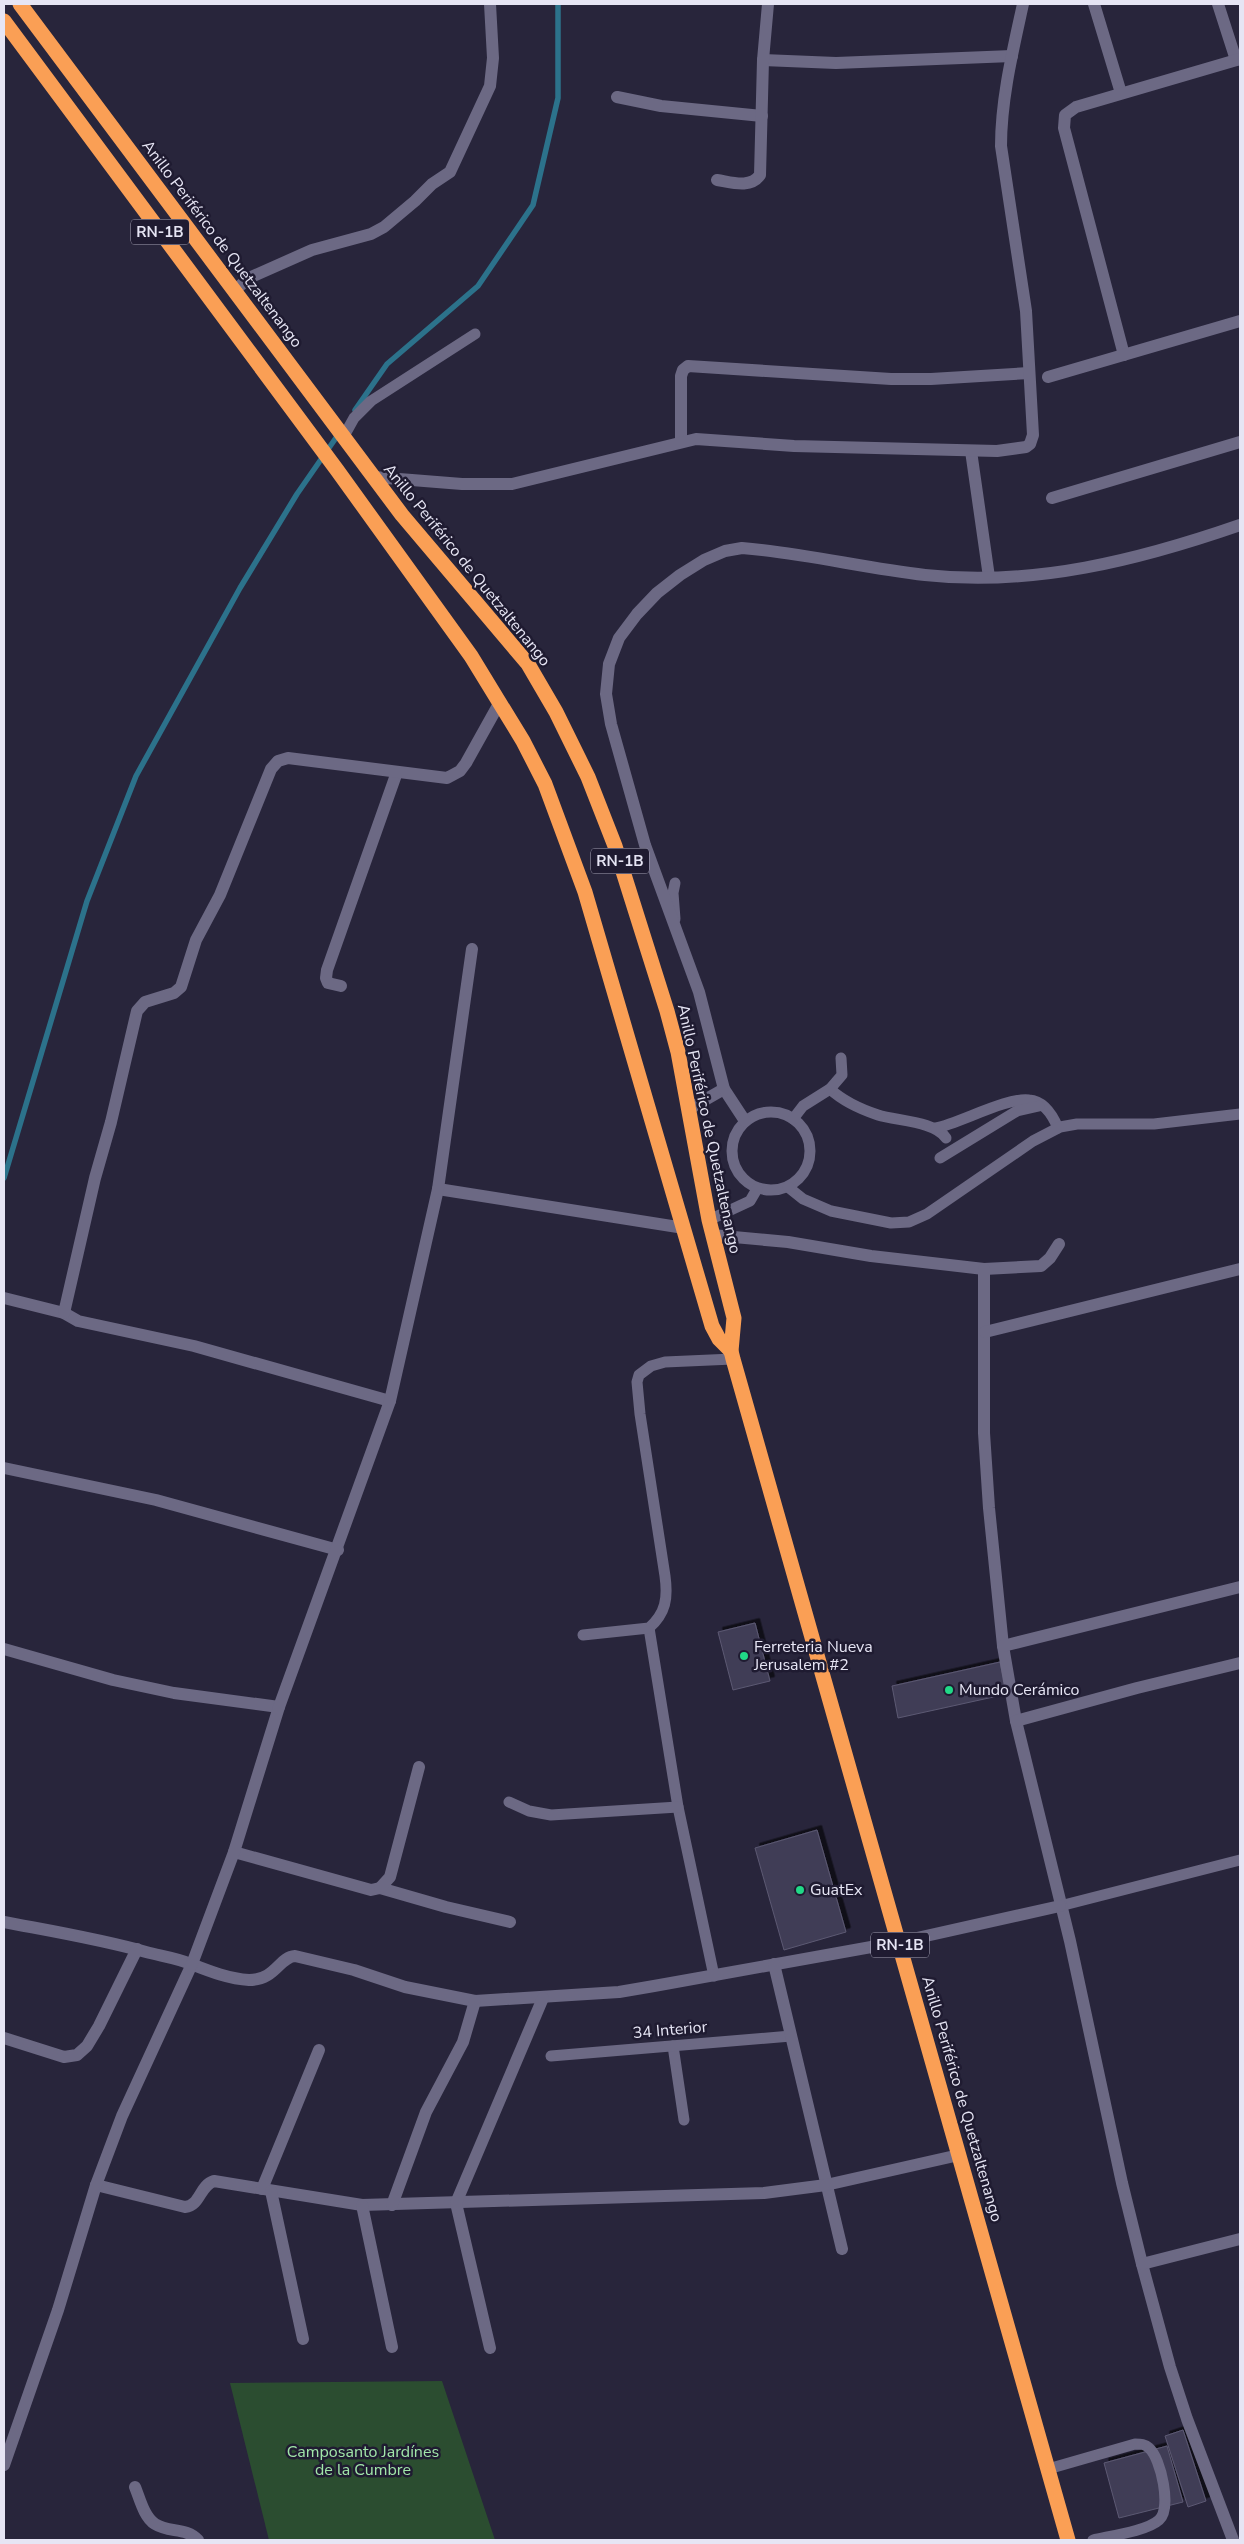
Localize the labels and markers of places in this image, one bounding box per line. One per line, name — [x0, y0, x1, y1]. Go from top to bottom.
place label: Ferreteria Nueva Jerusalem #2 — [753, 1636, 873, 1676]
marker: Ferreteria Nueva Jerusalem #2 — [738, 1650, 750, 1662]
place label: Mundo Cerámico — [959, 1679, 1080, 1701]
marker: Mundo Cerámico — [943, 1684, 955, 1696]
place label: GuatEx — [810, 1879, 863, 1901]
marker: GuatEx — [794, 1884, 806, 1896]

